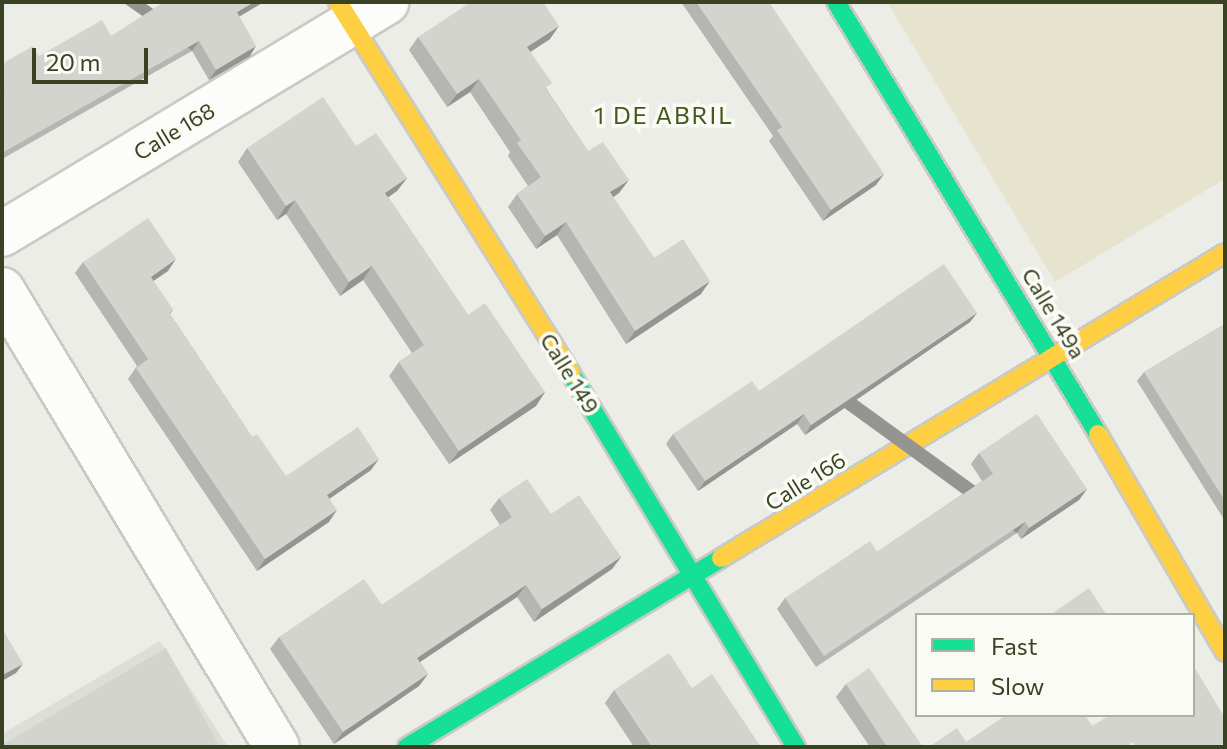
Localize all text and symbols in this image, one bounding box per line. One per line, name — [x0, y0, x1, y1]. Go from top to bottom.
scale bar — [36, 32, 152, 82]
text: 20 m — [46, 47, 100, 76]
street label: Calle 168 — [129, 97, 219, 165]
district label: 1 DE ABRIL — [594, 101, 734, 129]
street label: Calle 149a — [1017, 263, 1091, 363]
street label: Calle 149 — [535, 328, 605, 418]
street label: Calle 166 — [760, 446, 850, 516]
legend — [915, 613, 1195, 717]
text: Fast — [991, 631, 1038, 660]
text: Slow — [991, 671, 1044, 700]

